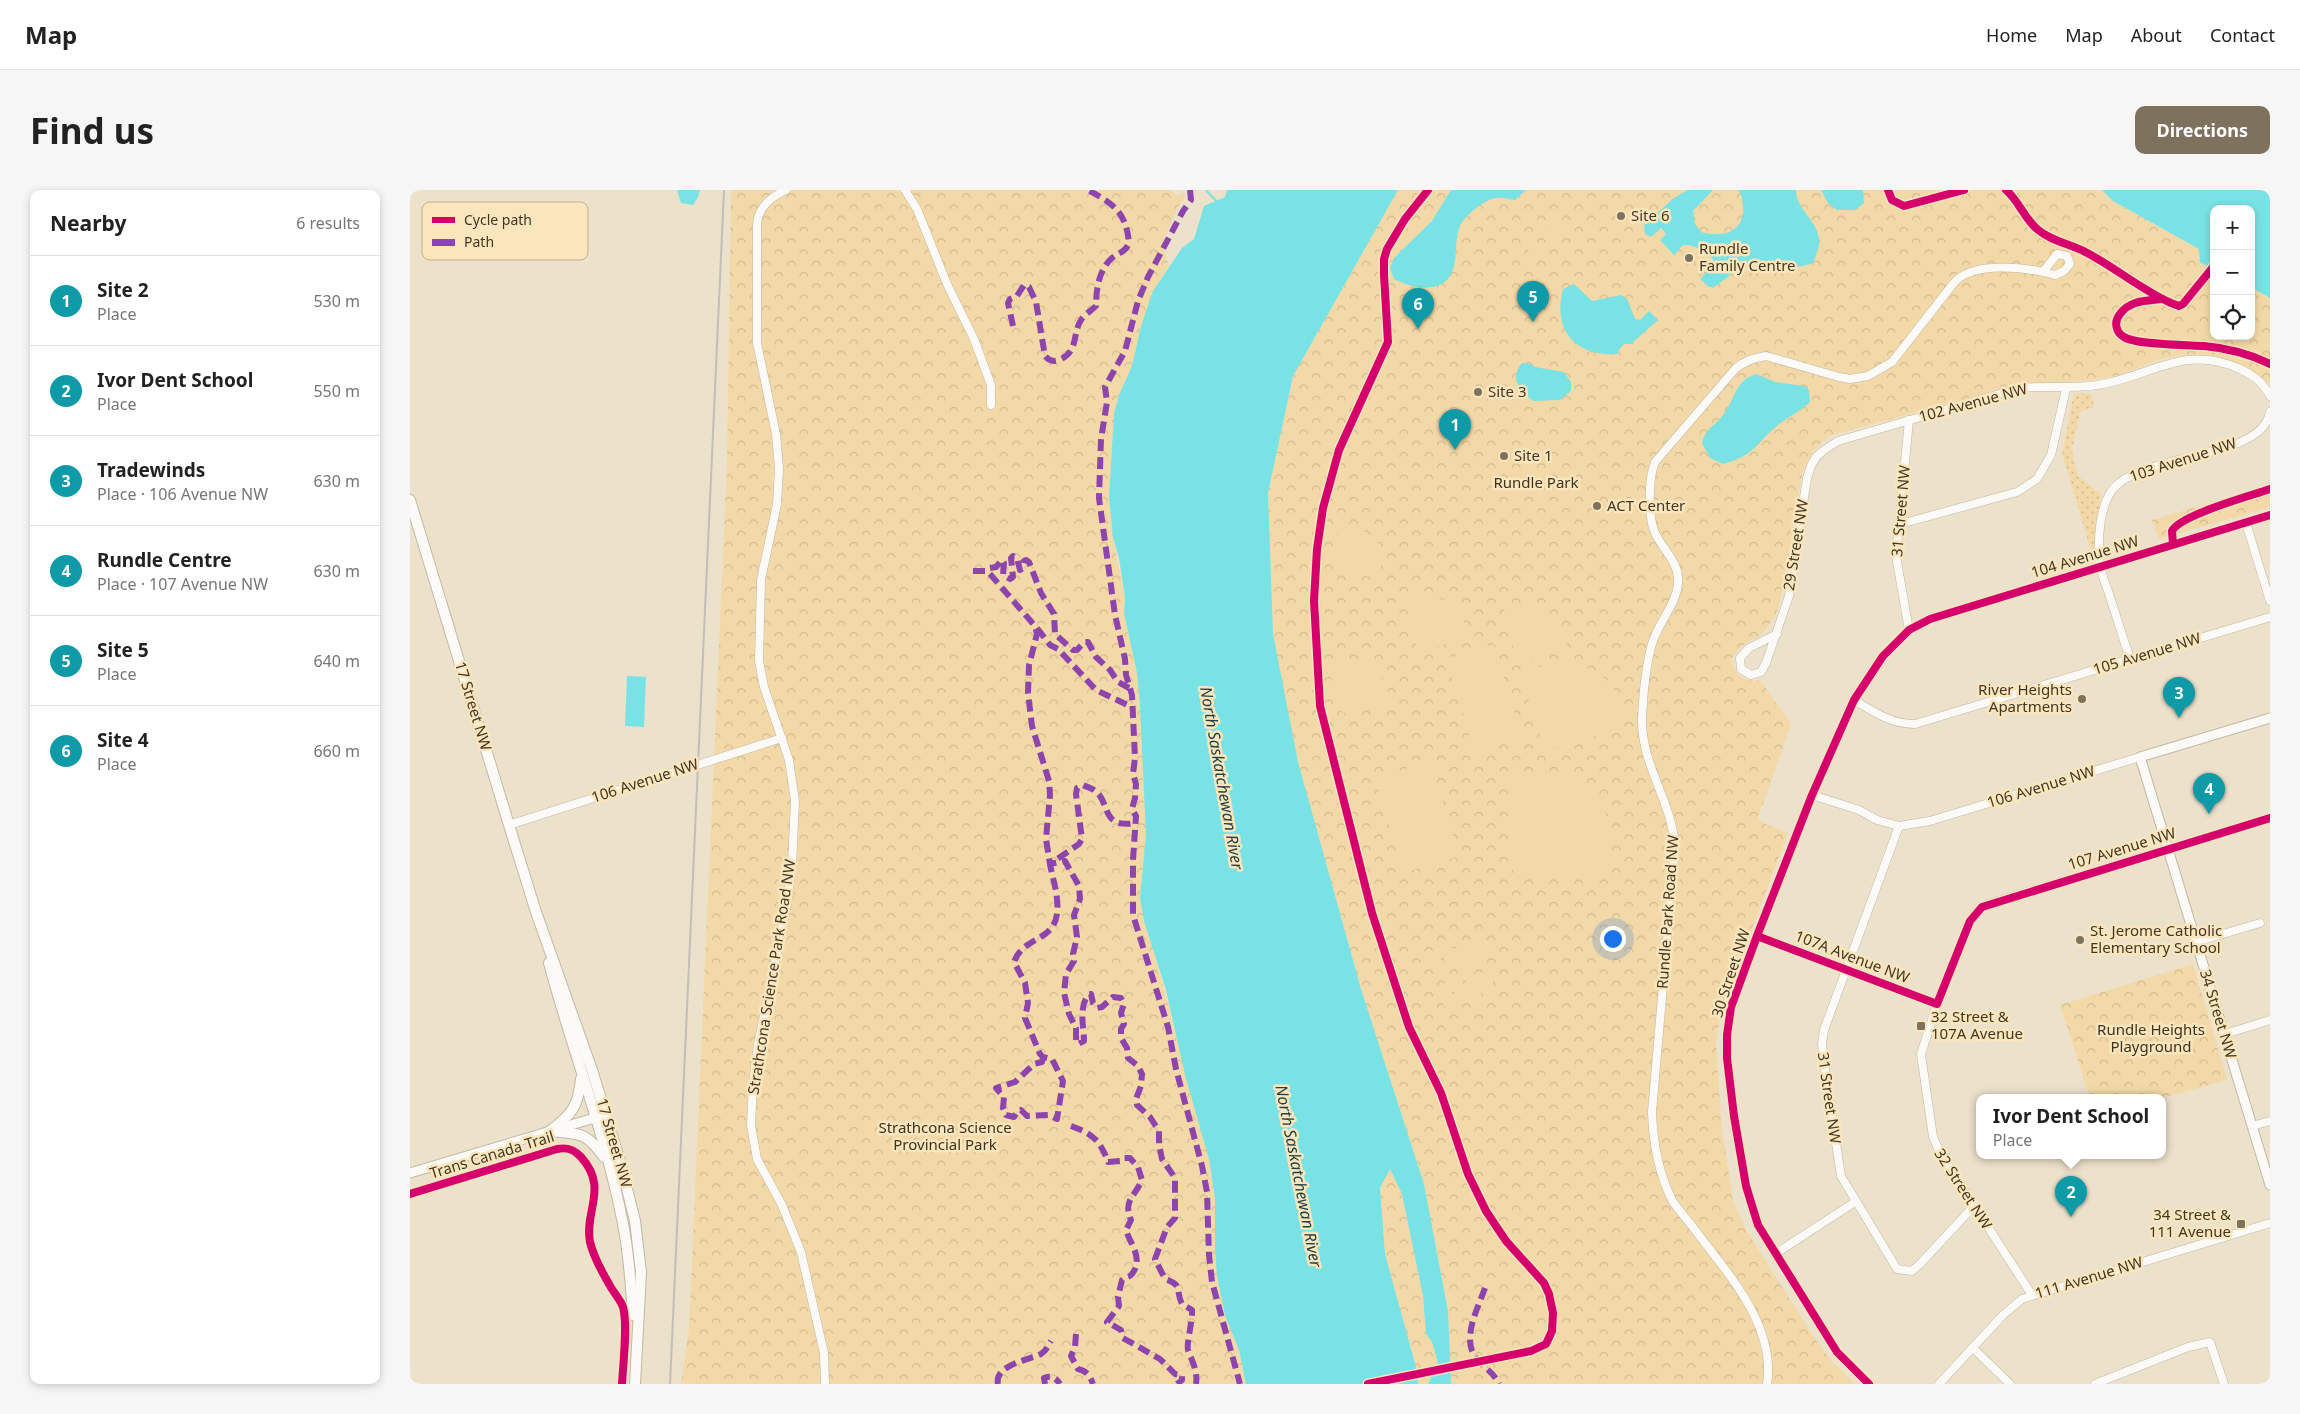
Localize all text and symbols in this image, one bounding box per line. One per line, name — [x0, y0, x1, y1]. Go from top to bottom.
text: Map — [25, 18, 77, 51]
text: Home — [1986, 23, 2037, 47]
text: Map — [2065, 23, 2103, 47]
text: About — [2131, 23, 2182, 47]
text: Contact — [2210, 23, 2275, 47]
button: Directions — [2135, 106, 2270, 154]
text: Find us — [30, 107, 154, 154]
legend — [422, 202, 588, 260]
place label: Site 6 — [1631, 205, 1669, 225]
map controls — [2210, 205, 2255, 340]
button: + — [2210, 205, 2255, 250]
text: Nearby — [50, 209, 126, 237]
text: Cycle path — [464, 210, 532, 229]
marker: Site 6 — [1615, 210, 1627, 222]
text: 6 results — [296, 212, 360, 234]
text: Path — [464, 232, 494, 251]
place label: Rundle Family Centre — [1699, 238, 1796, 275]
button: − — [2210, 250, 2255, 295]
marker: Rundle Family Centre — [1683, 252, 1695, 264]
text: Site 2 — [97, 277, 149, 303]
pin: 5 — [1517, 281, 1549, 322]
pin: 6 — [1402, 288, 1434, 329]
text: 1 — [61, 290, 71, 312]
text: 530 m — [313, 290, 360, 312]
button: locate — [2210, 295, 2255, 340]
text: Place — [97, 303, 137, 325]
text: Ivor Dent School — [97, 367, 253, 393]
street label: 102 Avenue NW — [1916, 378, 2029, 426]
text: 2 — [61, 380, 71, 402]
text: 550 m — [313, 380, 360, 402]
place label: Site 3 — [1488, 381, 1526, 401]
marker: Site 3 — [1472, 386, 1484, 398]
text: Place — [97, 393, 137, 415]
pin: 1 — [1439, 409, 1471, 450]
street label: 103 Avenue NW — [2127, 432, 2239, 486]
place label: Site 1 — [1514, 445, 1552, 465]
marker: Site 1 — [1498, 450, 1510, 462]
text: Tradewinds — [97, 457, 205, 483]
street label: 31 Street NW — [1886, 464, 1914, 558]
text: 3 — [61, 470, 71, 492]
text: 630 m — [313, 470, 360, 492]
park label: Rundle Park — [1493, 472, 1579, 492]
text: Place · 106 Avenue NW — [97, 483, 268, 505]
place label: ACT Center — [1607, 495, 1685, 515]
street label: 29 Street NW — [1778, 498, 1812, 592]
marker: ACT Center — [1591, 500, 1603, 512]
street label: 104 Avenue NW — [2028, 530, 2141, 582]
text: Rundle Centre — [97, 547, 232, 573]
text: 4 — [61, 560, 71, 582]
text: 630 m — [313, 560, 360, 582]
text: Place · 107 Avenue NW — [97, 573, 268, 595]
street label: 105 Avenue NW — [2090, 627, 2203, 679]
text: Site 5 — [97, 637, 149, 663]
text: 5 — [61, 650, 71, 672]
text: 640 m — [313, 650, 360, 672]
street label: 17 Street NW — [451, 659, 497, 753]
text: Place — [97, 663, 137, 685]
pin: 3 — [2163, 677, 2195, 718]
place label: River Heights Apartments — [1978, 679, 2072, 716]
water label: North Saskatchewan River — [1195, 685, 1249, 872]
marker: River Heights Apartments — [2076, 693, 2088, 705]
text: Site 4 — [97, 727, 149, 753]
text: 6 — [61, 740, 71, 762]
text: 660 m — [313, 740, 360, 762]
text: Place — [97, 753, 137, 775]
street label: 106 Avenue NW — [589, 753, 701, 807]
street label: 106 Avenue NW — [1984, 760, 2097, 812]
pin: 4 — [2193, 773, 2225, 814]
street label: 107 Avenue NW — [2065, 822, 2178, 874]
street label: Rundle Park Road NW — [1652, 834, 1682, 990]
street label: Strathcona Science Park Road NW — [743, 858, 800, 1096]
place label: St. Jerome Catholic Elementary School — [2090, 920, 2222, 957]
street label: 107A Avenue NW — [1792, 925, 1913, 987]
your location — [1600, 926, 1626, 952]
street label: 30 Street NW — [1706, 926, 1754, 1020]
marker: St. Jerome Catholic Elementary School — [2074, 934, 2086, 946]
street label: 34 Street NW — [2196, 967, 2242, 1061]
place label: 32 Street & 107A Avenue — [1931, 1006, 2023, 1043]
park label: Rundle Heights Playground — [2097, 1019, 2205, 1056]
marker: 32 Street & 107A Avenue — [1915, 1020, 1927, 1032]
street label: 31 Street NW — [1814, 1051, 1846, 1145]
water label: North Saskatchewan River — [1271, 1083, 1328, 1270]
popup — [1976, 1094, 2166, 1159]
street label: 17 Street NW — [593, 1096, 637, 1190]
text: Ivor Dent School — [1993, 1103, 2149, 1129]
park label: Strathcona Science Provincial Park — [878, 1117, 1012, 1154]
street label: Trans Canada Trail — [427, 1126, 556, 1182]
text: Place — [1993, 1129, 2032, 1151]
street label: 32 Street NW — [1930, 1144, 1997, 1233]
pin: 2 — [2055, 1176, 2087, 1217]
place label: 34 Street & 111 Avenue — [2149, 1204, 2231, 1241]
marker: 34 Street & 111 Avenue — [2235, 1218, 2247, 1230]
street label: 111 Avenue NW — [2032, 1251, 2145, 1303]

